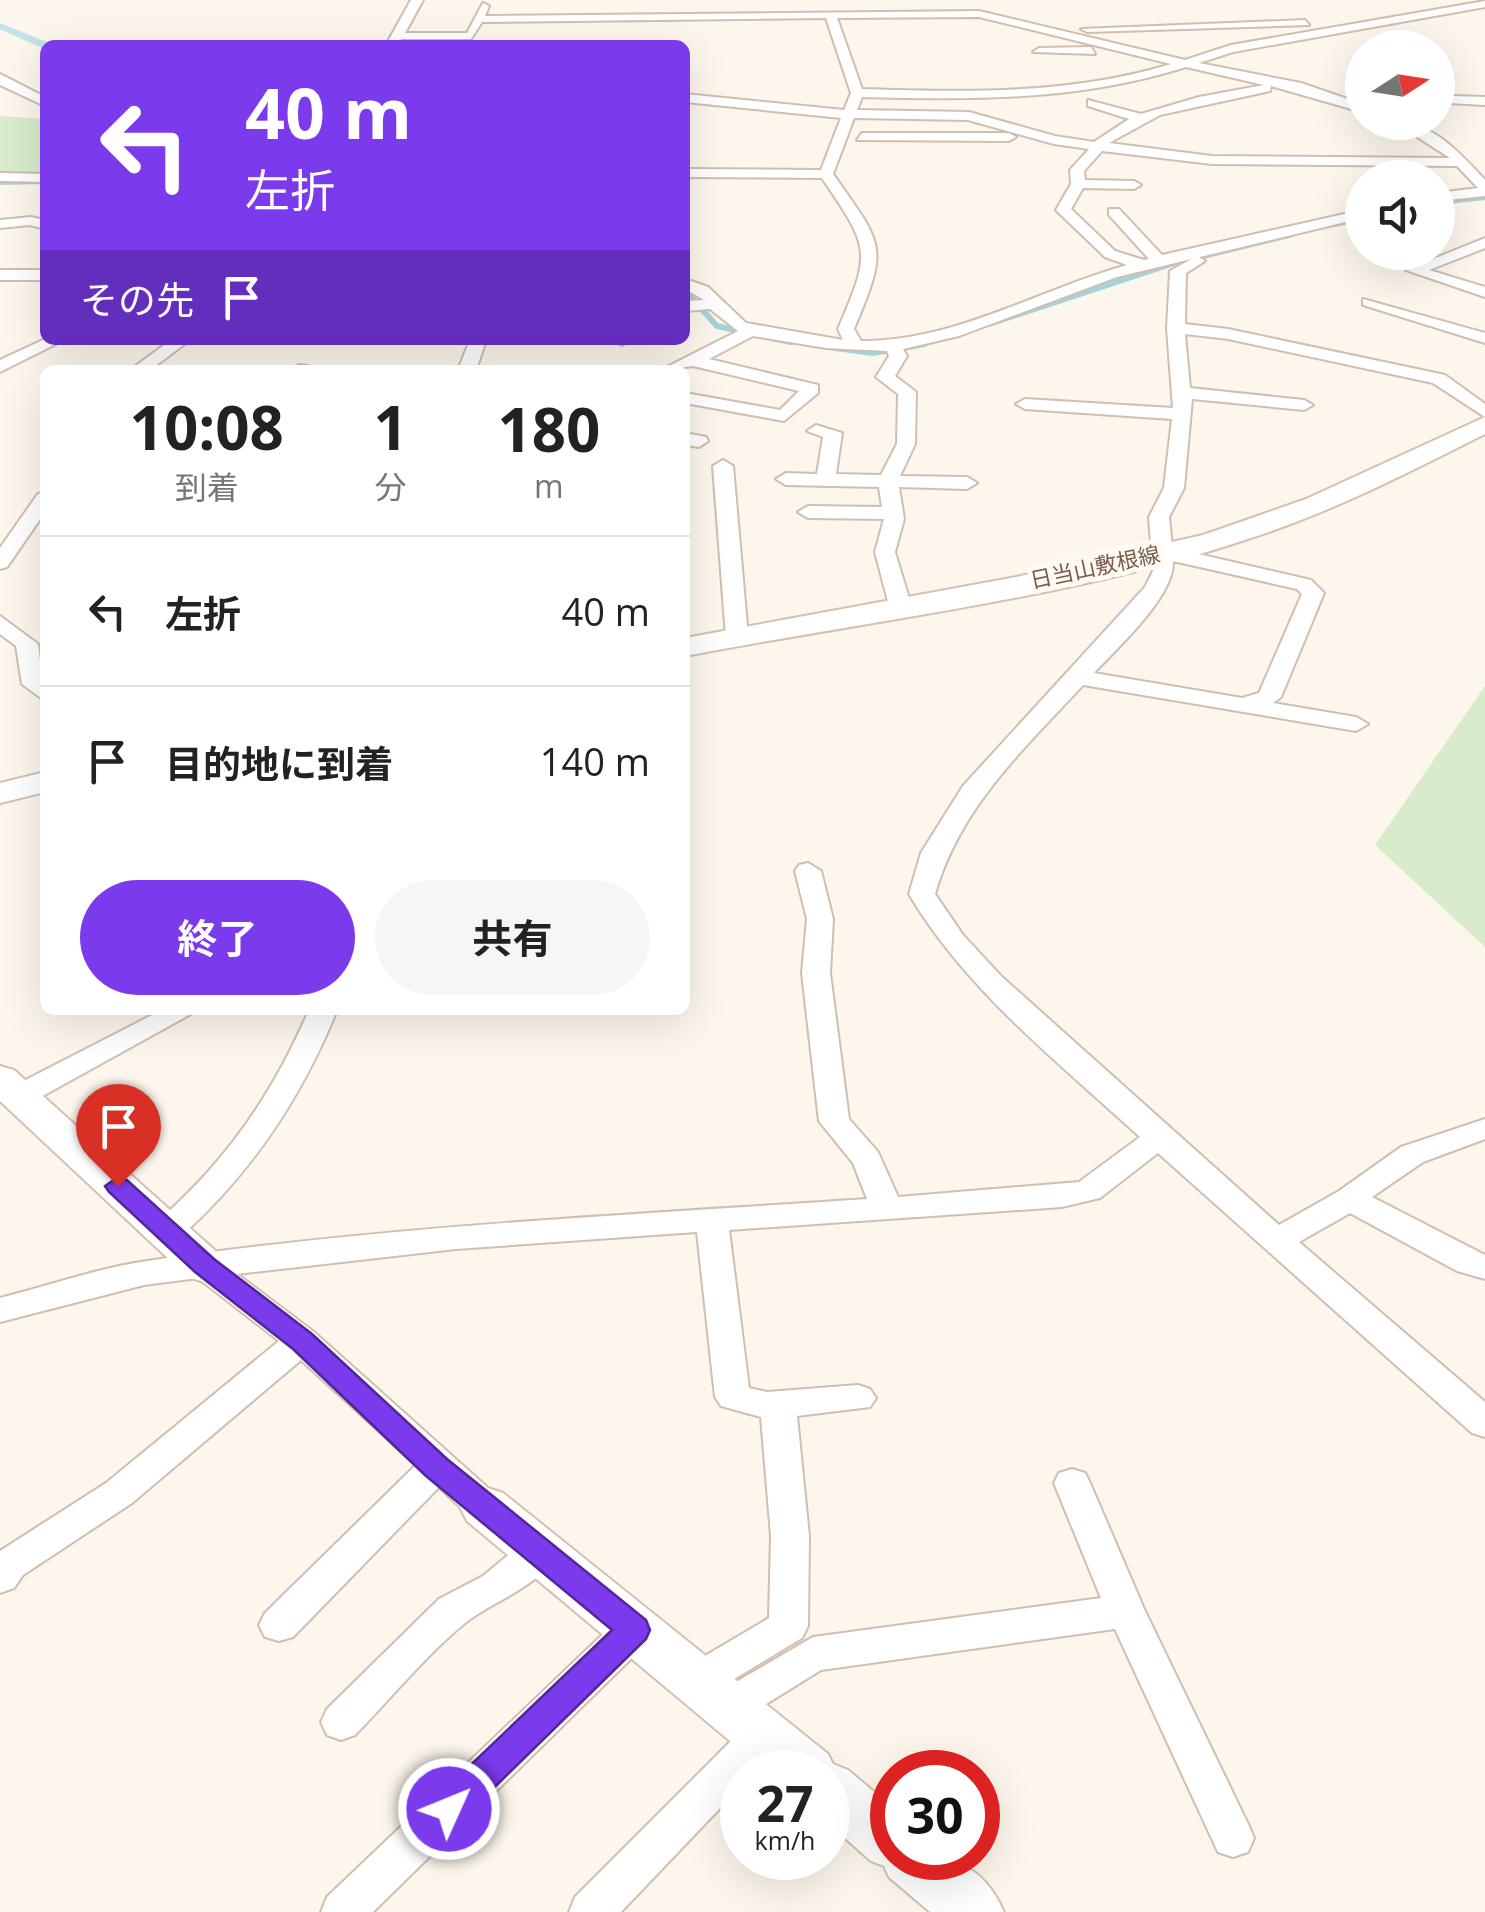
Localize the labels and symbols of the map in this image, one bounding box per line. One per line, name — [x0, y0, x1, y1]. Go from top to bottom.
north arrow — [1345, 30, 1455, 140]
street label: 日当山敷根線 — [1027, 538, 1162, 594]
pin — [76, 1084, 161, 1187]
speed limit sign: 30 — [870, 1750, 1000, 1880]
position arrow — [397, 1757, 501, 1861]

